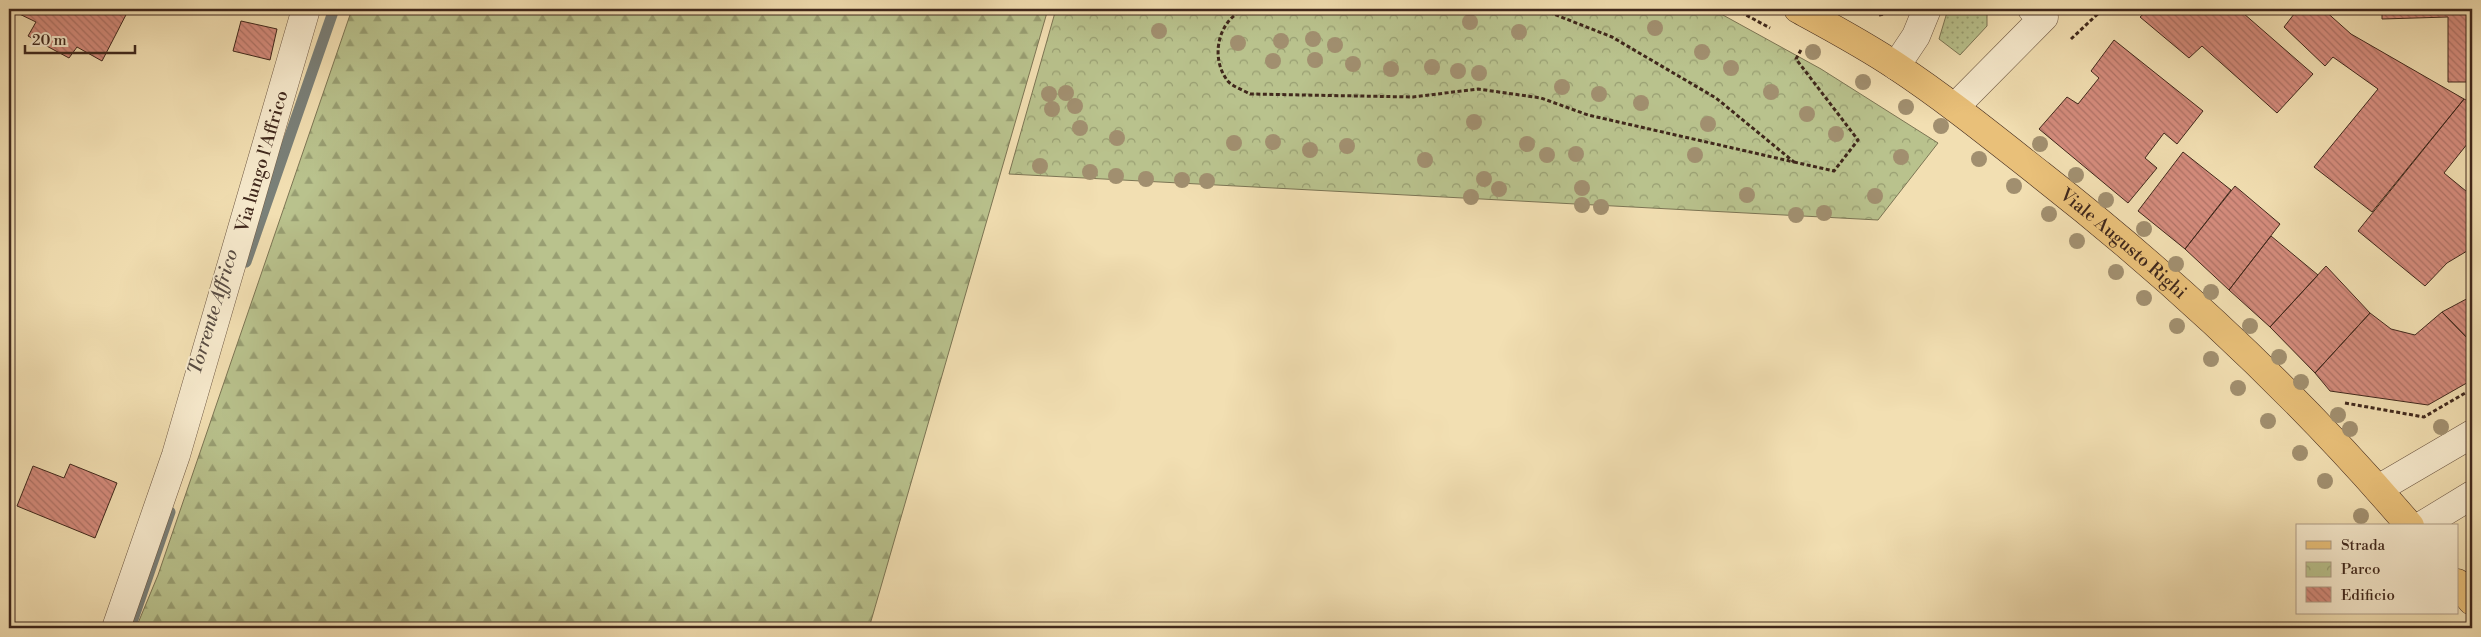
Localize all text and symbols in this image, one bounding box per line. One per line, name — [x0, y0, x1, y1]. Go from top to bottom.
scale bar — [25, 22, 135, 54]
text: 20 m — [32, 31, 67, 50]
street label: Via lungo l'Affrico — [230, 88, 293, 236]
street label: Viale Augusto Righi — [2054, 182, 2192, 304]
water label: Torrente Affrico — [182, 246, 244, 378]
legend — [2296, 524, 2458, 614]
text: Strada — [2341, 536, 2385, 555]
text: Parco — [2341, 560, 2380, 579]
text: Edificio — [2341, 586, 2395, 605]

